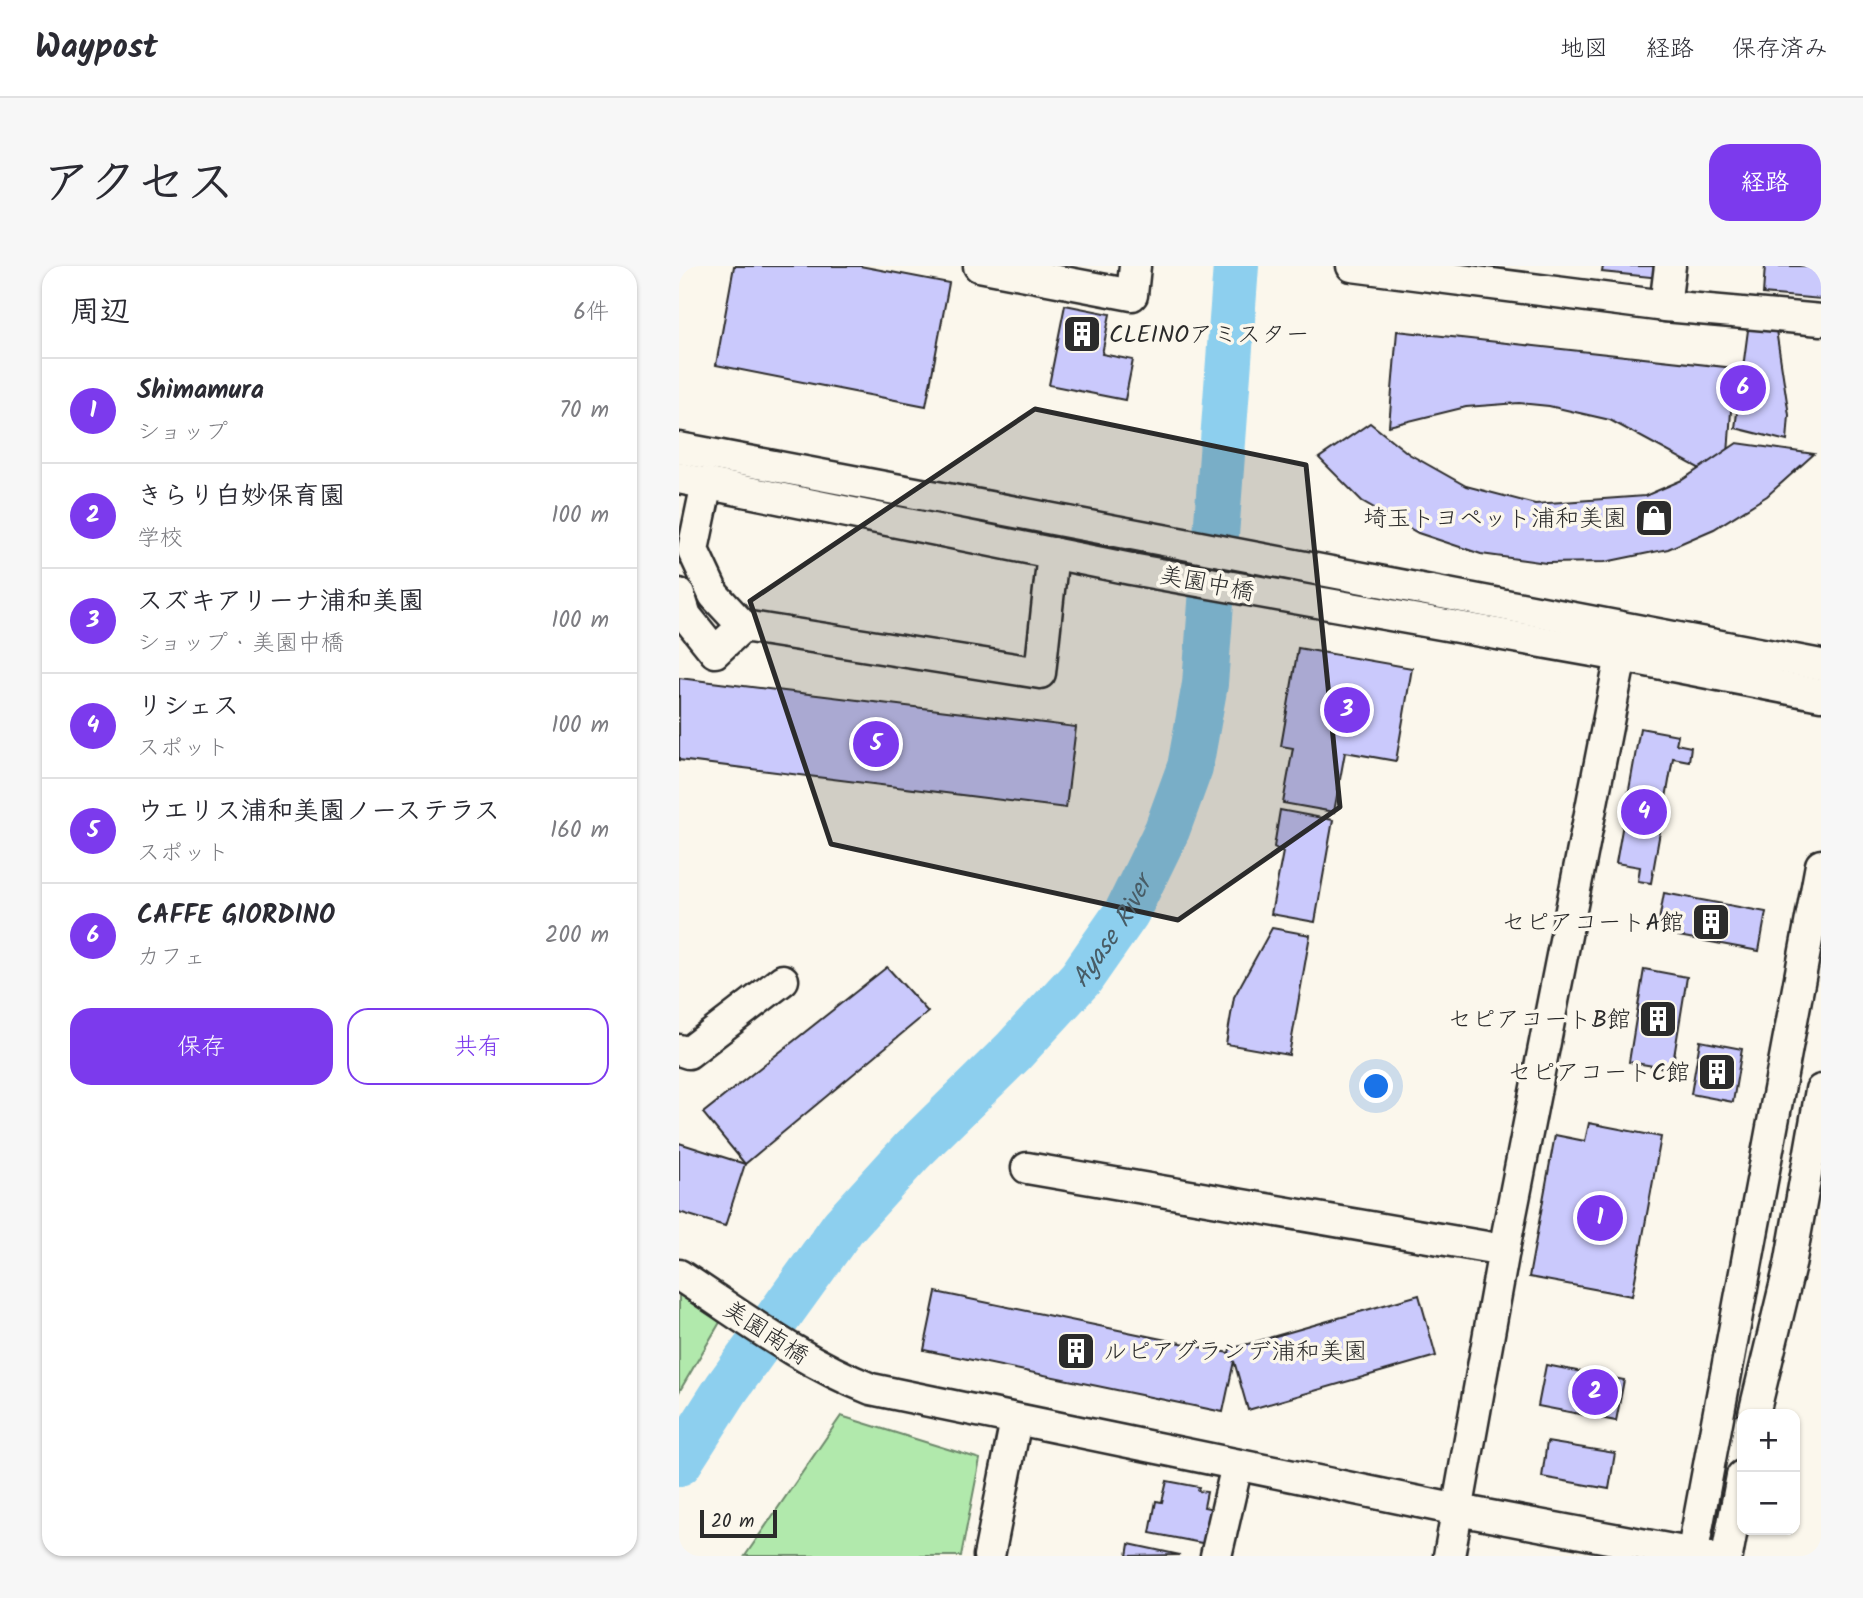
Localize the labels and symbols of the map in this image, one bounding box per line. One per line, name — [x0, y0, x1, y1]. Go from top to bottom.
building icon: CLEINOアミスター — [1061, 313, 1103, 355]
place label: CLEINOアミスター — [1109, 316, 1309, 355]
pin: 6 — [1720, 362, 1766, 414]
shop icon: 埼玉トヨペット浦和美園 — [1633, 497, 1675, 539]
place label: 埼玉トヨペット浦和美園 — [1363, 500, 1627, 539]
street label: 美園中橋 — [1156, 556, 1258, 613]
pin: 3 — [1324, 684, 1370, 736]
pin: 5 — [853, 718, 899, 770]
pin: 4 — [1621, 786, 1667, 838]
water label: Ayase River — [1061, 864, 1167, 997]
building icon: セピアコートA館 — [1690, 901, 1732, 943]
place label: セピアコートA館 — [1501, 904, 1684, 943]
building icon: セピアコートB館 — [1637, 998, 1679, 1040]
place label: セピアコートB館 — [1448, 1001, 1631, 1040]
building icon: セピアコートC館 — [1696, 1051, 1738, 1093]
place label: セピアコートC館 — [1508, 1054, 1690, 1093]
your location — [1359, 1069, 1393, 1103]
pin: 1 — [1577, 1192, 1623, 1244]
street label: 美園南橋 — [714, 1291, 816, 1376]
building icon: ルピアグランデ浦和美園 — [1055, 1330, 1097, 1372]
place label: ルピアグランデ浦和美園 — [1103, 1333, 1367, 1372]
pin: 2 — [1572, 1366, 1618, 1418]
scale bar — [700, 1507, 777, 1539]

